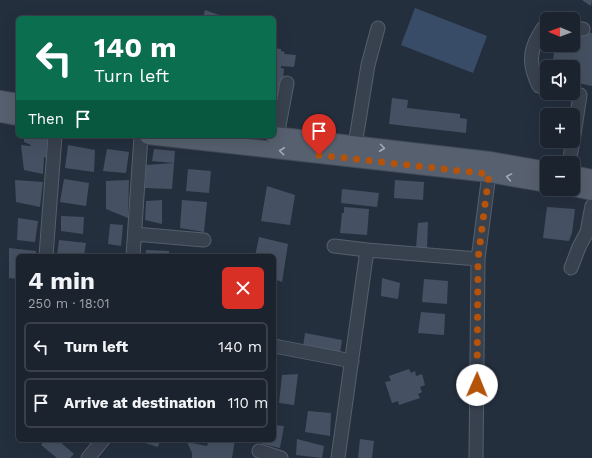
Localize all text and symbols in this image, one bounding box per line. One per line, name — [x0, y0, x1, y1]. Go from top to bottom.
north arrow — [540, 12, 580, 52]
map controls — [540, 12, 580, 196]
text: 140 m — [94, 31, 177, 64]
icon: left — [28, 32, 80, 84]
button: sound — [540, 60, 580, 100]
text: Turn left — [94, 65, 169, 86]
icon: arrive — [72, 108, 94, 130]
button: + — [540, 108, 580, 148]
text: Then — [28, 110, 64, 128]
pin — [302, 114, 336, 155]
icon: arrive — [308, 120, 330, 142]
one-way arrow — [379, 143, 385, 152]
one-way arrow — [279, 146, 285, 155]
button: − — [540, 156, 580, 196]
one-way arrow — [505, 173, 512, 182]
text: 4 min — [28, 267, 95, 295]
button: close — [222, 267, 264, 309]
text: 250 m · 18:01 — [28, 296, 110, 311]
icon: left — [30, 336, 52, 358]
text: Turn left — [64, 338, 128, 356]
text: 140 m — [218, 338, 262, 356]
position arrow — [456, 364, 498, 406]
icon: arrive — [30, 392, 52, 414]
text: Arrive at destination — [64, 394, 216, 412]
text: 110 m — [228, 394, 268, 412]

